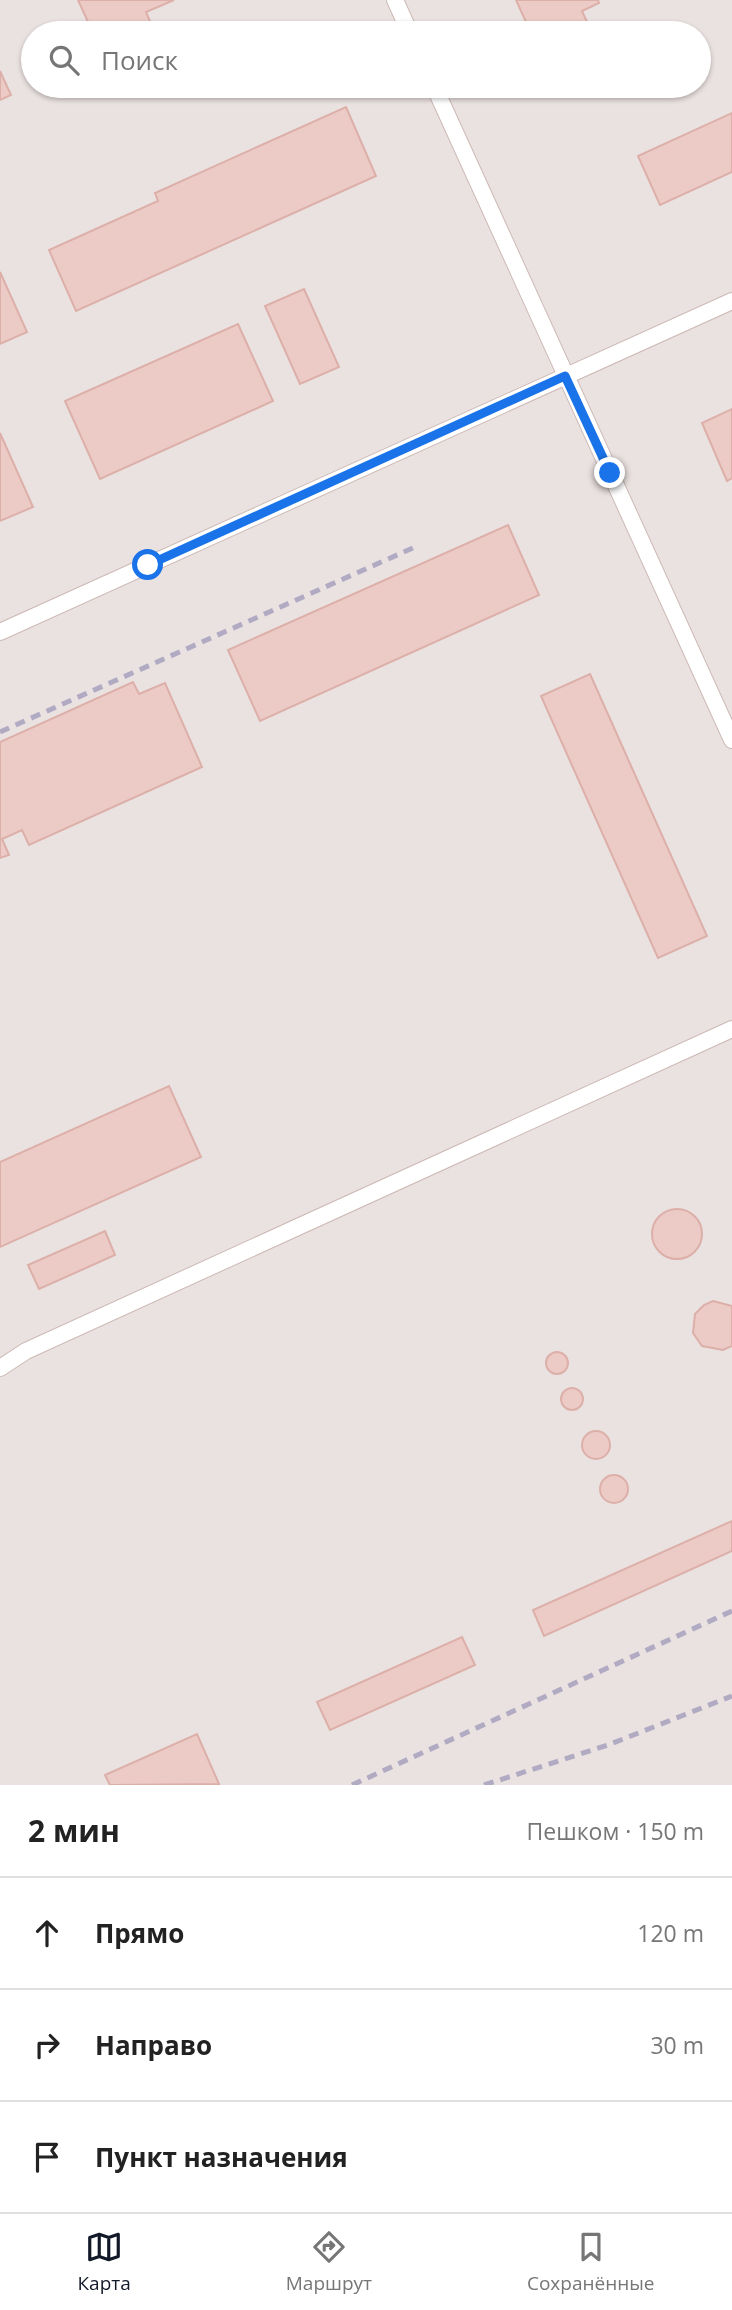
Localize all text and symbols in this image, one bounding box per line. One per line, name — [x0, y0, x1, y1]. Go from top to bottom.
search box — [21, 21, 711, 98]
icon: search — [45, 41, 83, 79]
text: Поиск — [101, 42, 178, 78]
route end — [594, 457, 625, 488]
route start — [132, 549, 163, 580]
text: 2 мин — [28, 1810, 120, 1851]
text: Пешком · 150 m — [527, 1815, 704, 1847]
icon: ahead — [28, 1914, 66, 1952]
text: Прямо — [95, 1915, 184, 1951]
text: 120 m — [637, 1917, 704, 1949]
icon: right — [28, 2026, 66, 2064]
text: Направо — [95, 2027, 212, 2063]
text: 30 m — [650, 2029, 704, 2061]
icon: arrive — [28, 2138, 66, 2176]
text: Пункт назначения — [95, 2139, 348, 2175]
tab: Карта — [77, 2228, 131, 2296]
tab: Маршрут — [286, 2228, 372, 2296]
tab: Сохранённые — [527, 2228, 655, 2296]

